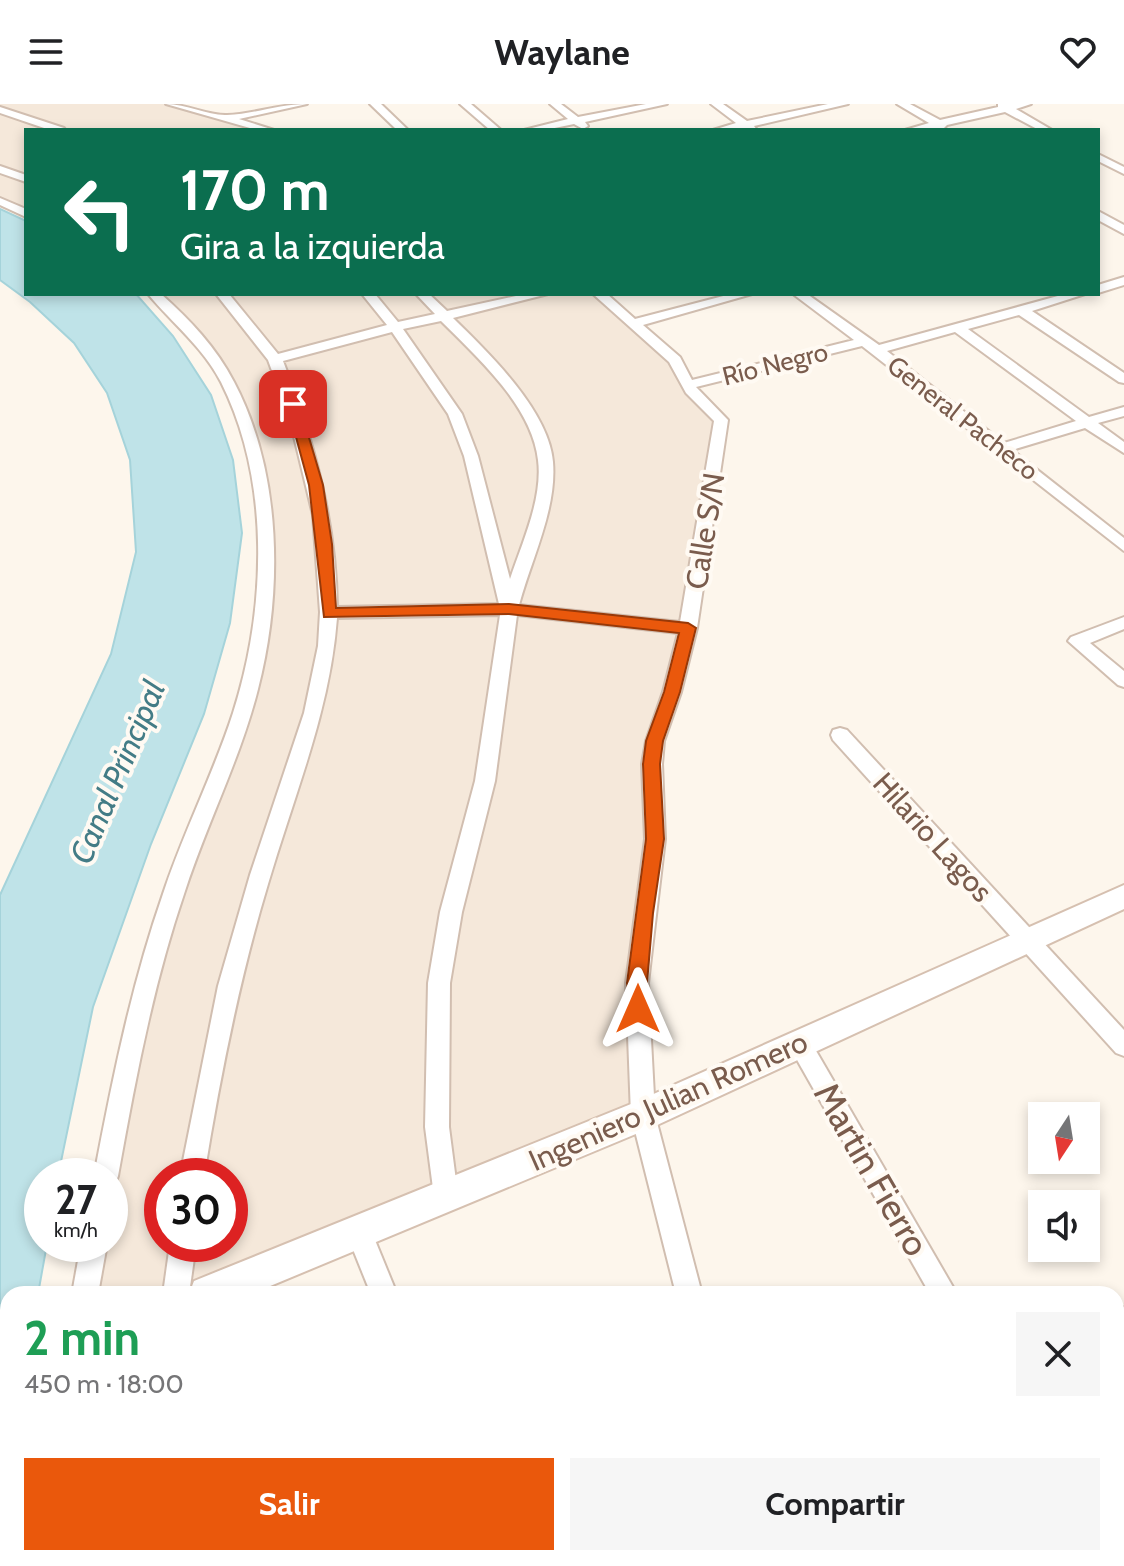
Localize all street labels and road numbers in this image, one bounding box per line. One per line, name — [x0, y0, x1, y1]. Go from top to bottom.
street label: Río Negro — [719, 335, 831, 393]
street label: General Pacheco — [881, 349, 1045, 487]
street label: Calle S/N — [678, 470, 732, 592]
street label: Hilario Lagos — [865, 765, 1001, 909]
street label: Ingeniero Julian Romero — [523, 1023, 813, 1179]
street label: Martin Fierro — [805, 1075, 939, 1263]

